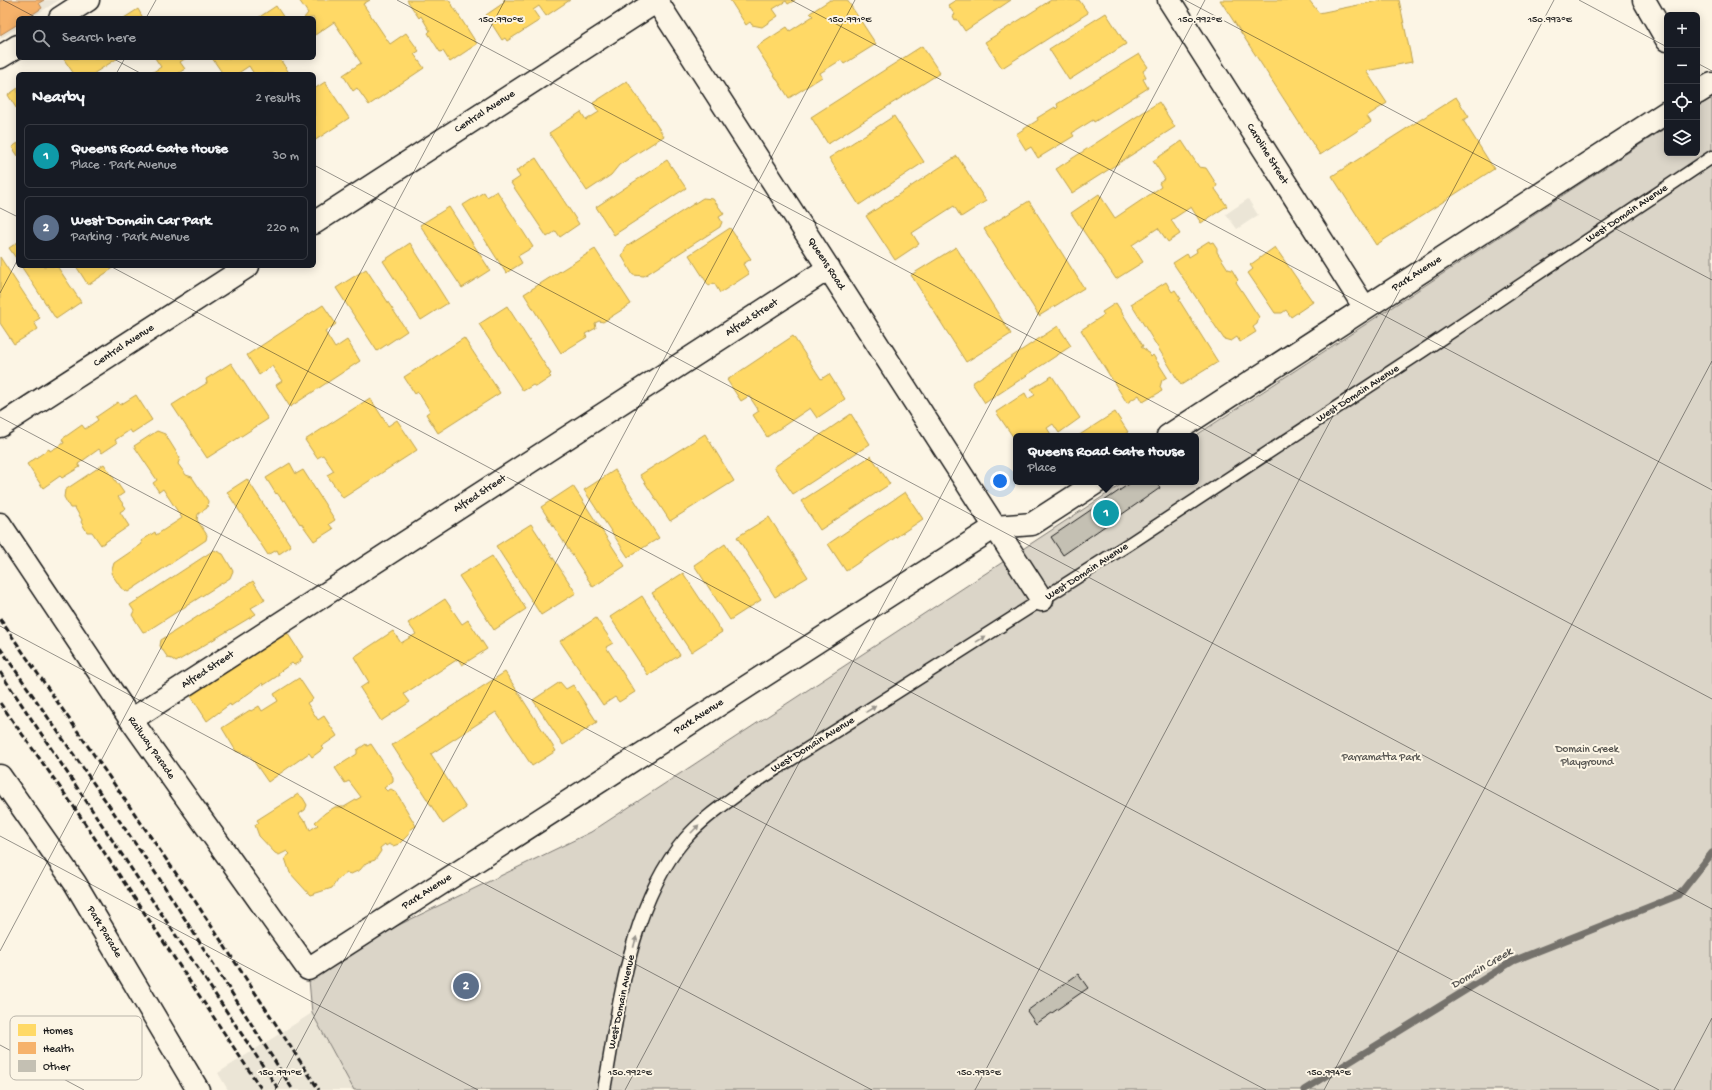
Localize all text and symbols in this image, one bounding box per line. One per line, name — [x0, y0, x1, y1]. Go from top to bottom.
map controls — [1664, 12, 1700, 156]
button: + — [1664, 12, 1700, 48]
text: 150.990°E — [478, 14, 524, 26]
text: 150.991°E — [828, 14, 872, 26]
text: 150.992°E — [1177, 14, 1223, 26]
text: 150.993°E — [1527, 14, 1573, 26]
search box — [16, 16, 316, 60]
icon: search — [30, 27, 52, 49]
text: Search here — [62, 29, 136, 47]
button: − — [1664, 48, 1700, 84]
button: locate — [1664, 84, 1700, 120]
text: Nearby — [32, 88, 85, 108]
street label: Central Avenue — [453, 88, 518, 136]
text: 2 results — [255, 91, 300, 106]
button: layers — [1664, 120, 1700, 156]
street label: Caroline Street — [1244, 121, 1291, 188]
text: Queens Road Gate House — [71, 140, 228, 158]
text: 1 — [43, 149, 49, 164]
text: 30 m — [273, 149, 299, 164]
text: Place · Park Avenue — [71, 158, 177, 173]
street label: West Domain Avenue — [1584, 182, 1671, 246]
text: West Domain Car Park — [71, 212, 211, 230]
text: 2 — [43, 221, 49, 236]
text: 220 m — [267, 221, 299, 236]
text: Parking · Park Avenue — [71, 230, 189, 245]
street label: Queens Road — [805, 236, 848, 294]
street label: Park Avenue — [1389, 253, 1444, 295]
street label: Alfred Street — [723, 295, 782, 339]
street label: Central Avenue — [92, 322, 157, 370]
street label: West Domain Avenue — [1314, 363, 1402, 425]
popup — [1013, 433, 1199, 485]
text: Queens Road Gate House — [1028, 443, 1184, 461]
text: Place — [1028, 461, 1056, 476]
street label: Alfred Street — [451, 471, 510, 515]
your location — [990, 471, 1010, 491]
pin: 1 — [1093, 498, 1119, 528]
street label: West Domain Avenue — [1043, 541, 1131, 603]
one-way arrow — [976, 635, 986, 643]
street label: Alfred Street — [179, 647, 238, 691]
street label: Park Avenue — [671, 696, 726, 738]
one-way arrow — [866, 705, 877, 712]
street label: Railway Parade — [125, 714, 177, 782]
street label: West Domain Avenue — [769, 714, 857, 776]
park label: Domain Creek Playground — [1554, 744, 1620, 769]
park label: Parramatta Park — [1341, 752, 1421, 764]
one-way arrow — [690, 824, 700, 834]
street label: Park Avenue — [399, 871, 454, 913]
street label: Park Parade — [83, 903, 124, 960]
one-way arrow — [632, 936, 638, 948]
water label: Domain Creek — [1449, 944, 1517, 993]
street label: West Domain Avenue — [606, 953, 638, 1050]
pin: 2 — [453, 971, 479, 1001]
legend — [10, 1016, 142, 1080]
text: Homes — [43, 1026, 73, 1038]
text: Health — [43, 1044, 74, 1056]
text: Other — [43, 1062, 71, 1074]
text: 150.991°E — [258, 1067, 302, 1079]
text: 150.992°E — [607, 1067, 653, 1079]
text: 150.993°E — [956, 1067, 1002, 1079]
text: 150.994°E — [1306, 1067, 1352, 1079]

